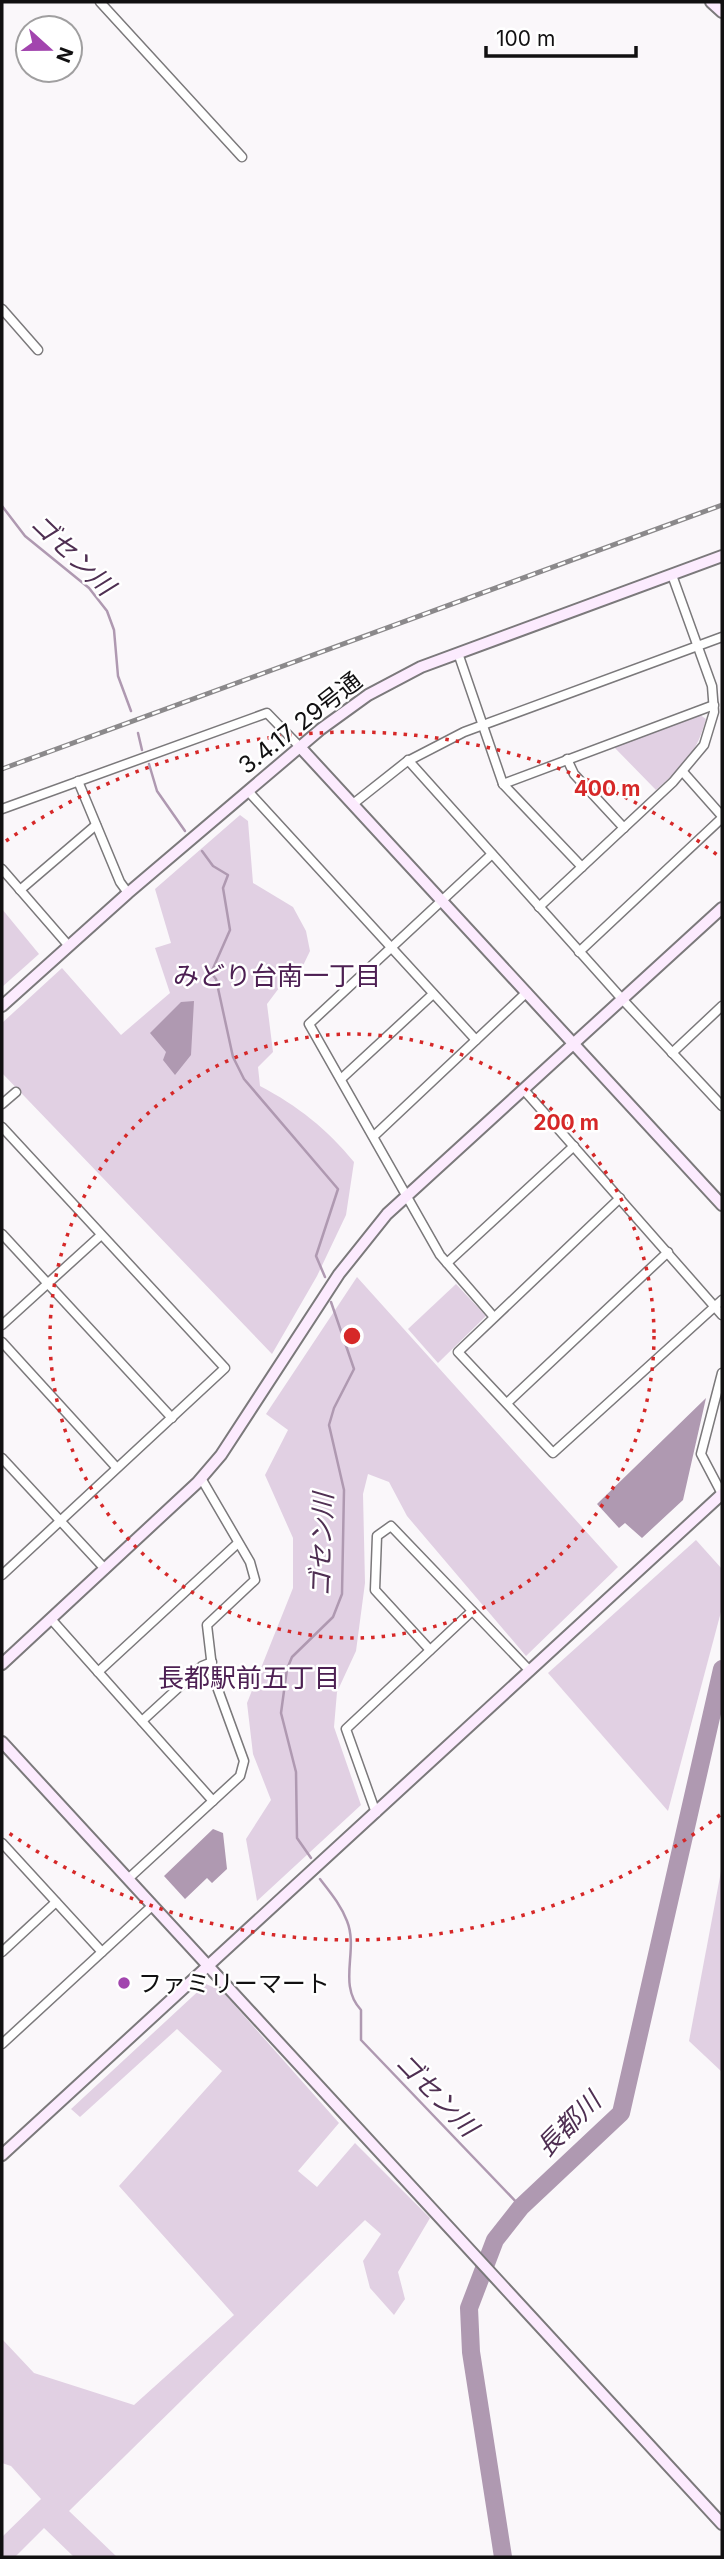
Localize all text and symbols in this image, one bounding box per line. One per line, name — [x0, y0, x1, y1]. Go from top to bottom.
north arrow — [14, 14, 84, 84]
scale bar — [486, 14, 636, 58]
text: 100 m — [496, 26, 555, 51]
text: N — [51, 44, 78, 66]
water label: ゴセン川 — [25, 507, 123, 603]
street label: 3.4.17 29号通 — [233, 666, 367, 780]
text: 400 m — [574, 776, 640, 801]
district label: みどり台南一丁目 — [173, 960, 381, 991]
text: 200 m — [533, 1110, 599, 1135]
centre of rings — [340, 1324, 364, 1348]
water label: ゴセン川 — [304, 1490, 338, 1598]
district label: 長都駅前五丁目 — [158, 1662, 340, 1693]
place label: ファミリーマート — [138, 1969, 330, 1998]
marker: ファミリーマート — [116, 1975, 132, 1991]
water label: ゴセン川 — [390, 2046, 486, 2144]
water label: 長都川 — [529, 2083, 609, 2163]

